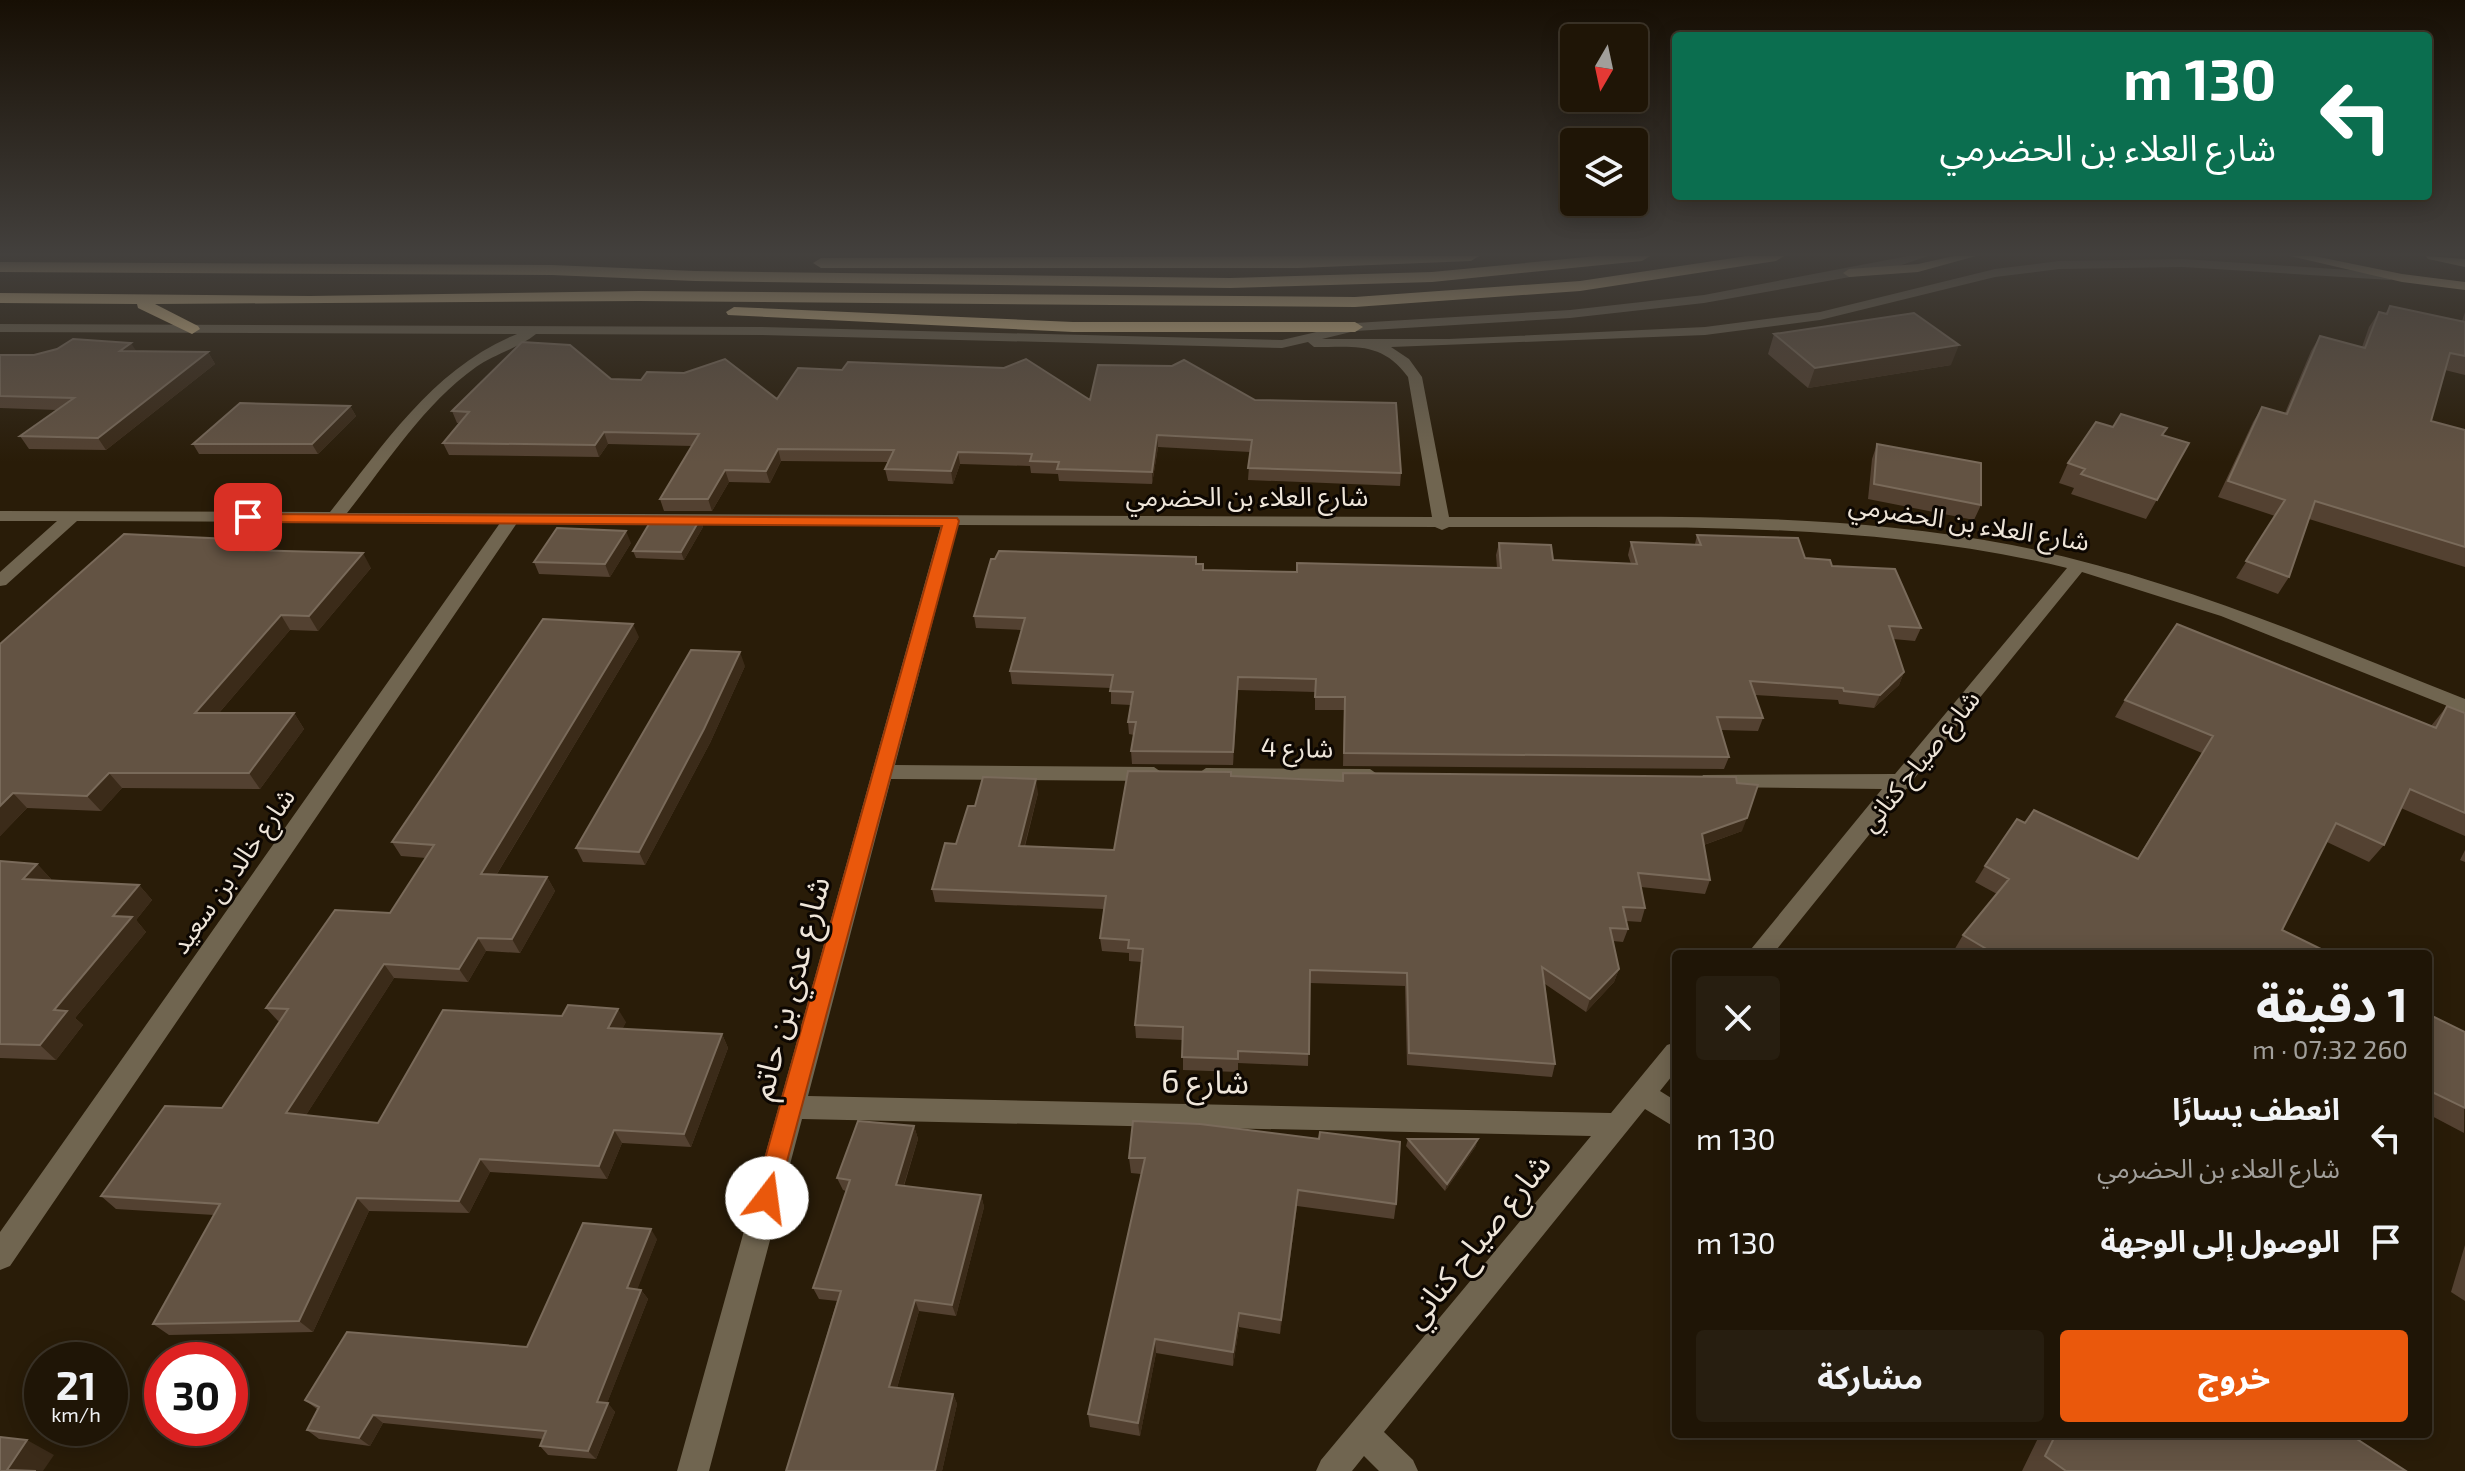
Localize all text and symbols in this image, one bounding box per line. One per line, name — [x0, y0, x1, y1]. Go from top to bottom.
north arrow — [1560, 24, 1648, 112]
map controls — [1560, 24, 1648, 216]
text: 130 m — [2123, 44, 2276, 111]
icon: left — [2304, 64, 2408, 168]
text: شارع العلاء بن الحضرمي — [1940, 125, 2276, 168]
button: layers — [1560, 128, 1648, 216]
street label: شارع العلاء بن الحضرمي — [1125, 480, 1369, 517]
pin — [214, 483, 282, 551]
street label: شارع العلاء بن الحضرمي — [1846, 487, 2092, 562]
icon: arrive — [226, 495, 270, 539]
street label: شارع صياح كناني — [1852, 683, 1990, 841]
street label: شارع 4 — [1260, 730, 1334, 768]
street label: شارع خالد بن سعيد — [163, 781, 304, 962]
street label: شارع عدي بن حاتم — [740, 872, 843, 1105]
text: 1 دقيقة — [2256, 974, 2408, 1032]
button: close — [1696, 976, 1780, 1060]
text: 260 m · 07:32 — [2252, 1033, 2408, 1064]
street label: شارع 6 — [1161, 1060, 1249, 1107]
text: انعطف يسارًا — [2172, 1090, 2340, 1126]
icon: left — [2364, 1116, 2408, 1160]
text: 130 m — [1696, 1120, 1776, 1156]
street label: شارع صياح كناني — [1394, 1145, 1563, 1339]
text: شارع العلاء بن الحضرمي — [2097, 1152, 2340, 1183]
position arrow — [725, 1156, 809, 1240]
icon: arrive — [2364, 1220, 2408, 1264]
text: الوصول إلى الوجهة — [2101, 1222, 2340, 1258]
text: 130 m — [1696, 1224, 1776, 1260]
button: مشاركة — [1696, 1330, 2044, 1422]
button: خروج — [2060, 1330, 2408, 1422]
speed limit sign: 30 — [144, 1342, 248, 1446]
text: 21 — [56, 1360, 96, 1408]
text: km/h — [51, 1402, 101, 1426]

